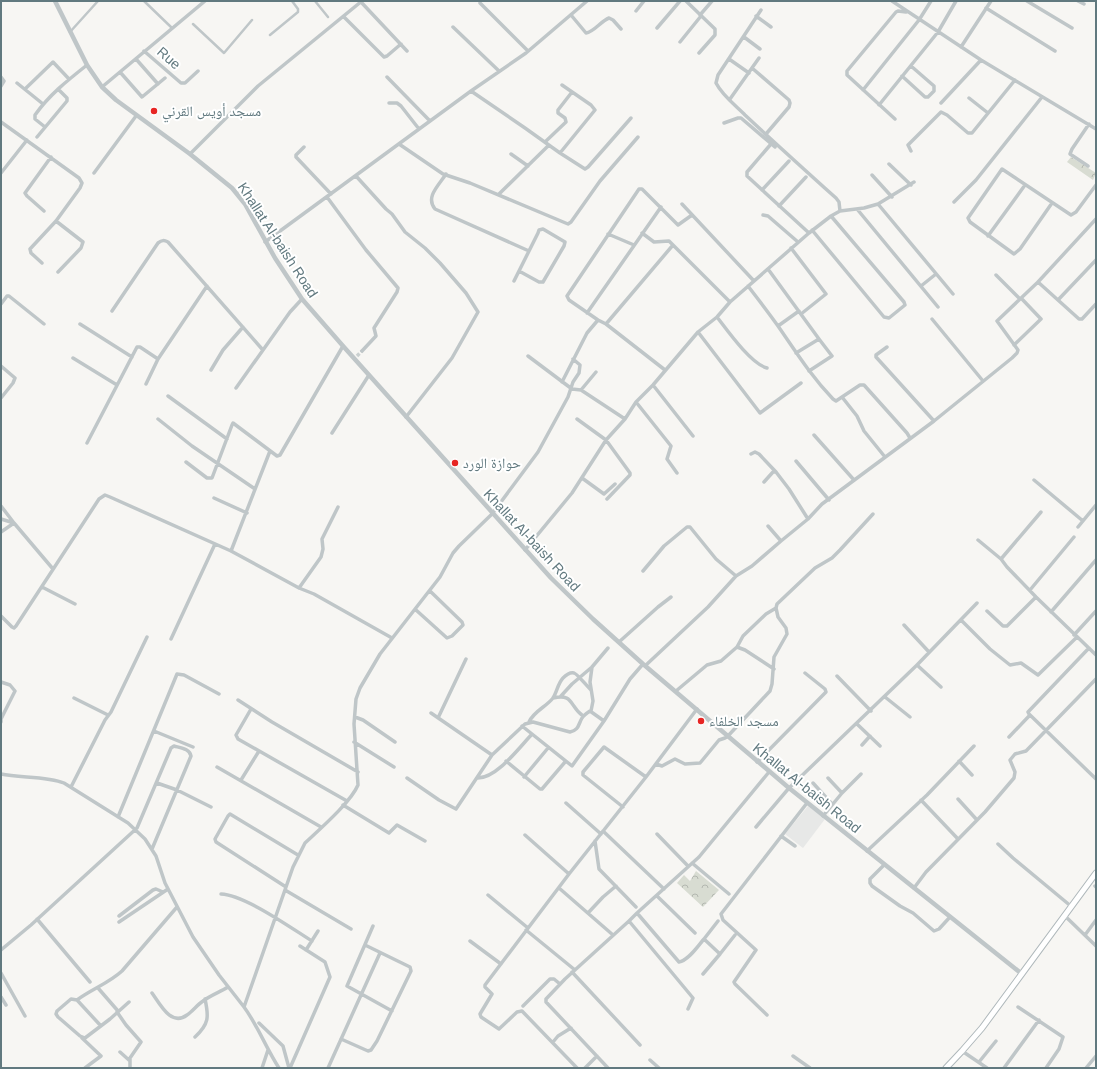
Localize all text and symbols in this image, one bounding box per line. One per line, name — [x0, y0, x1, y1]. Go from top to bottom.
street label: Rue — [154, 44, 184, 73]
place label: مسجد أويس القرني — [162, 103, 261, 123]
marker: مسجد أويس القرني — [149, 106, 159, 116]
street label: Khallat Al-baish Road — [235, 180, 321, 300]
place label: حوازة الورد — [463, 455, 521, 472]
marker: حوازة الورد — [450, 458, 460, 468]
street label: Khallat Al-baish Road — [480, 486, 584, 594]
place label: مسجد الخلفاء — [709, 713, 779, 729]
marker: مسجد الخلفاء — [696, 716, 706, 726]
street label: Khallat Al-baish Road — [750, 740, 864, 836]

